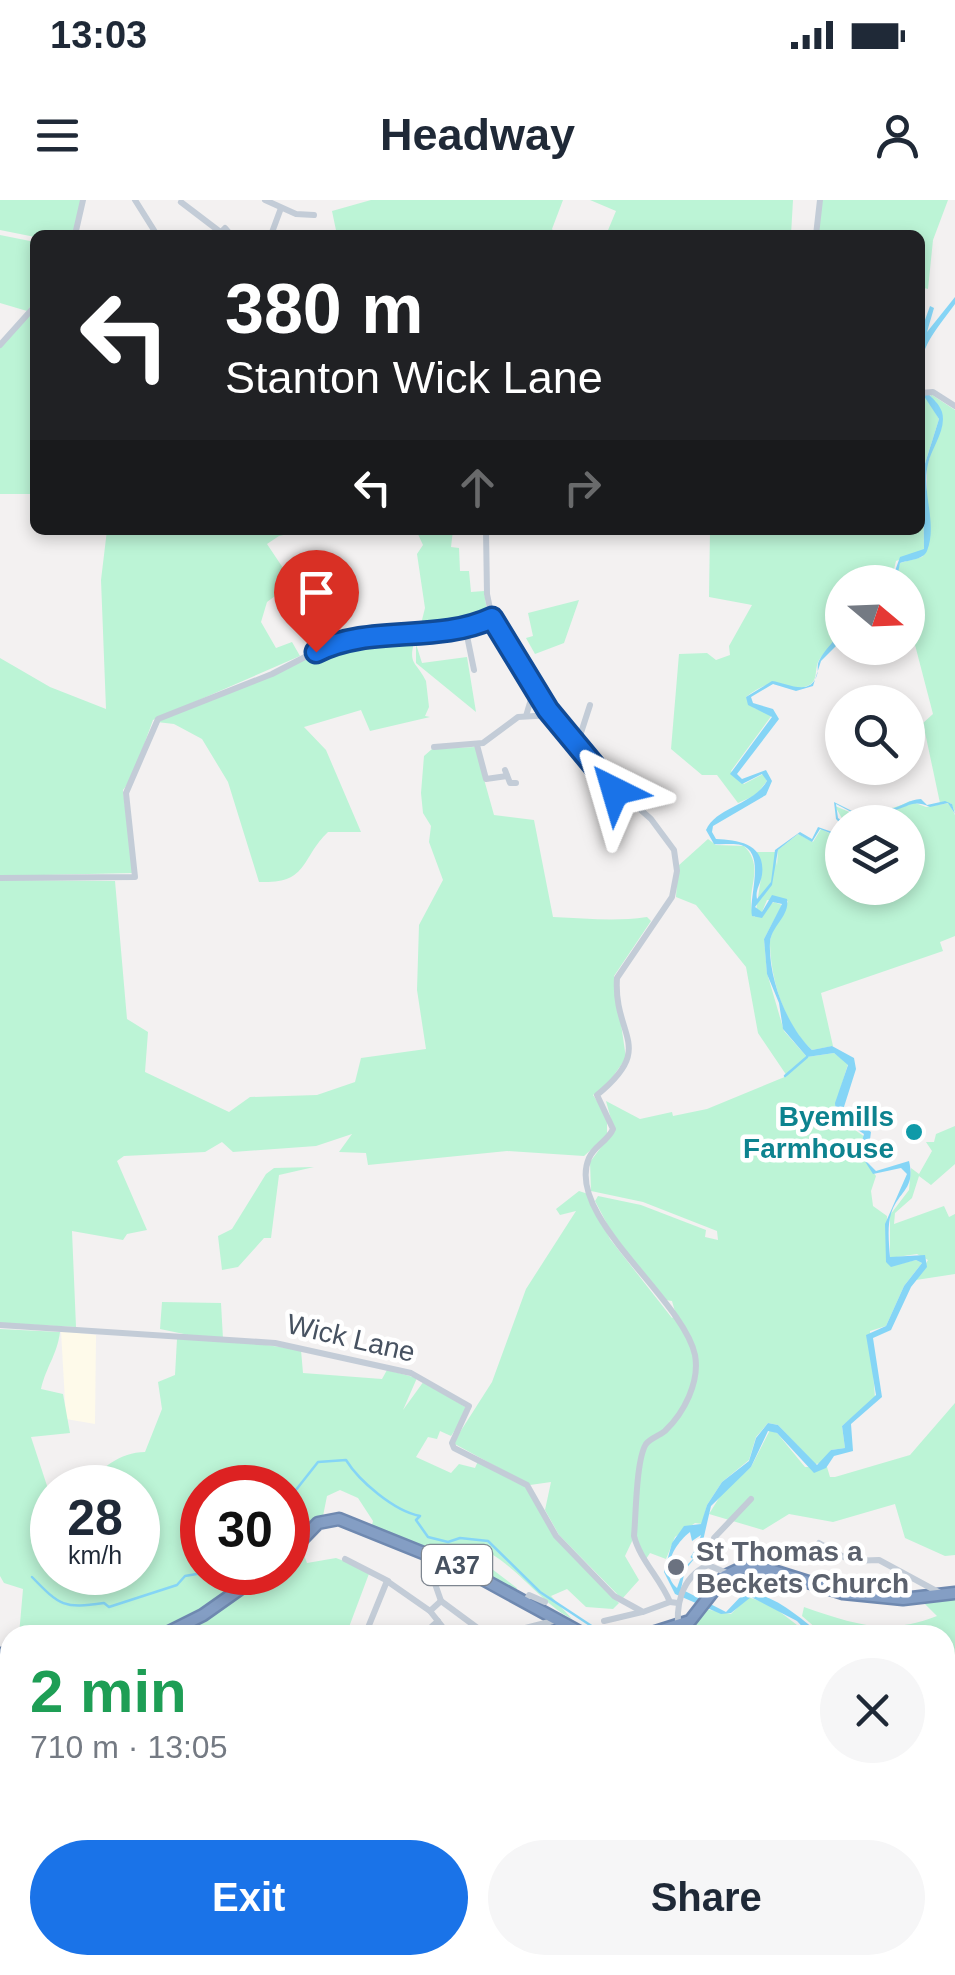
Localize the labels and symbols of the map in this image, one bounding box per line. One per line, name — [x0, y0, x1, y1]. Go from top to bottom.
pin — [274, 550, 359, 653]
north arrow — [825, 565, 925, 665]
position arrow — [563, 739, 667, 843]
place label: Byemills Farmhouse — [743, 1101, 894, 1164]
marker: Byemills Farmhouse — [903, 1121, 925, 1143]
street label: Wick Lane — [284, 1308, 418, 1368]
speed limit sign: 30 — [180, 1465, 310, 1595]
place label: St Thomas a Beckets Church — [696, 1536, 909, 1599]
road number: A37 — [422, 1545, 492, 1585]
marker: St Thomas a Beckets Church — [665, 1556, 687, 1578]

